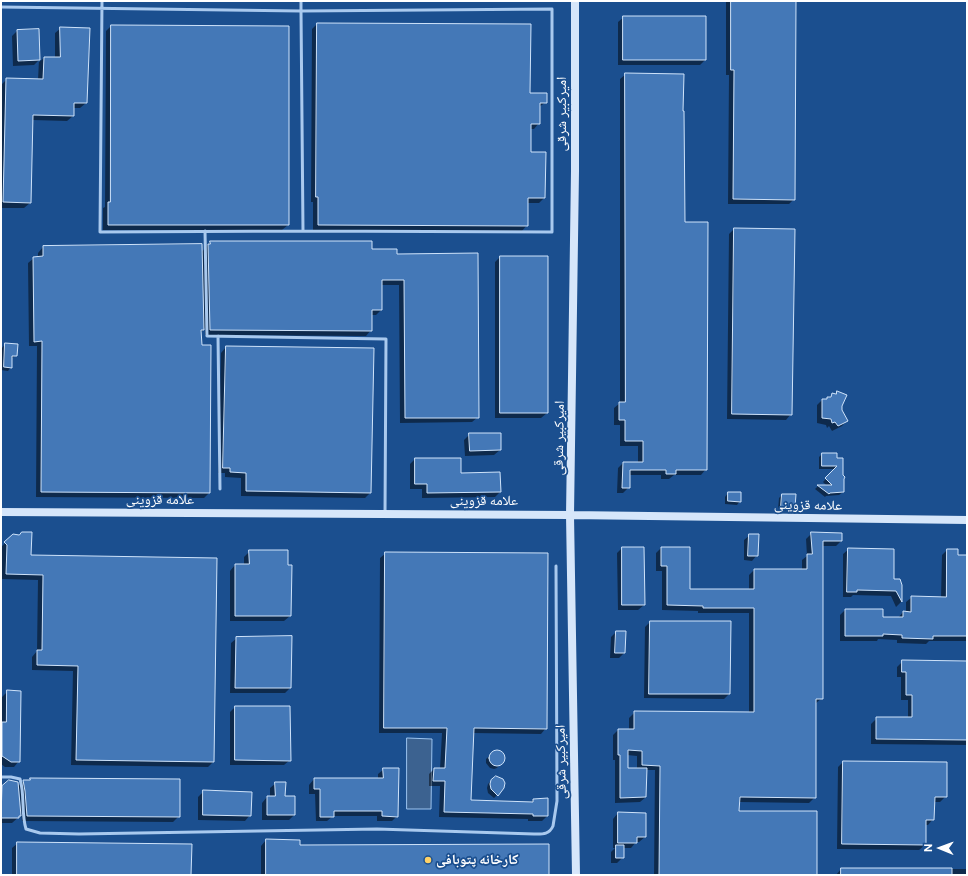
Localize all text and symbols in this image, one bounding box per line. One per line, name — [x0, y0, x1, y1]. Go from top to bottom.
street label: امیرکبیر شرقی — [554, 77, 570, 151]
street label: امیرکبیر شرقی — [550, 400, 568, 476]
street label: علامه قزوینی — [126, 492, 194, 508]
street label: علامه قزوینی — [450, 493, 518, 509]
street label: علامه قزوینی — [774, 496, 842, 514]
street label: امیرکبیر شرقی — [552, 724, 570, 800]
north arrow — [920, 828, 960, 868]
text: N — [922, 843, 934, 852]
place label: کارخانه پتوبافی — [436, 852, 518, 868]
marker: کارخانه پتوبافی — [423, 855, 433, 865]

